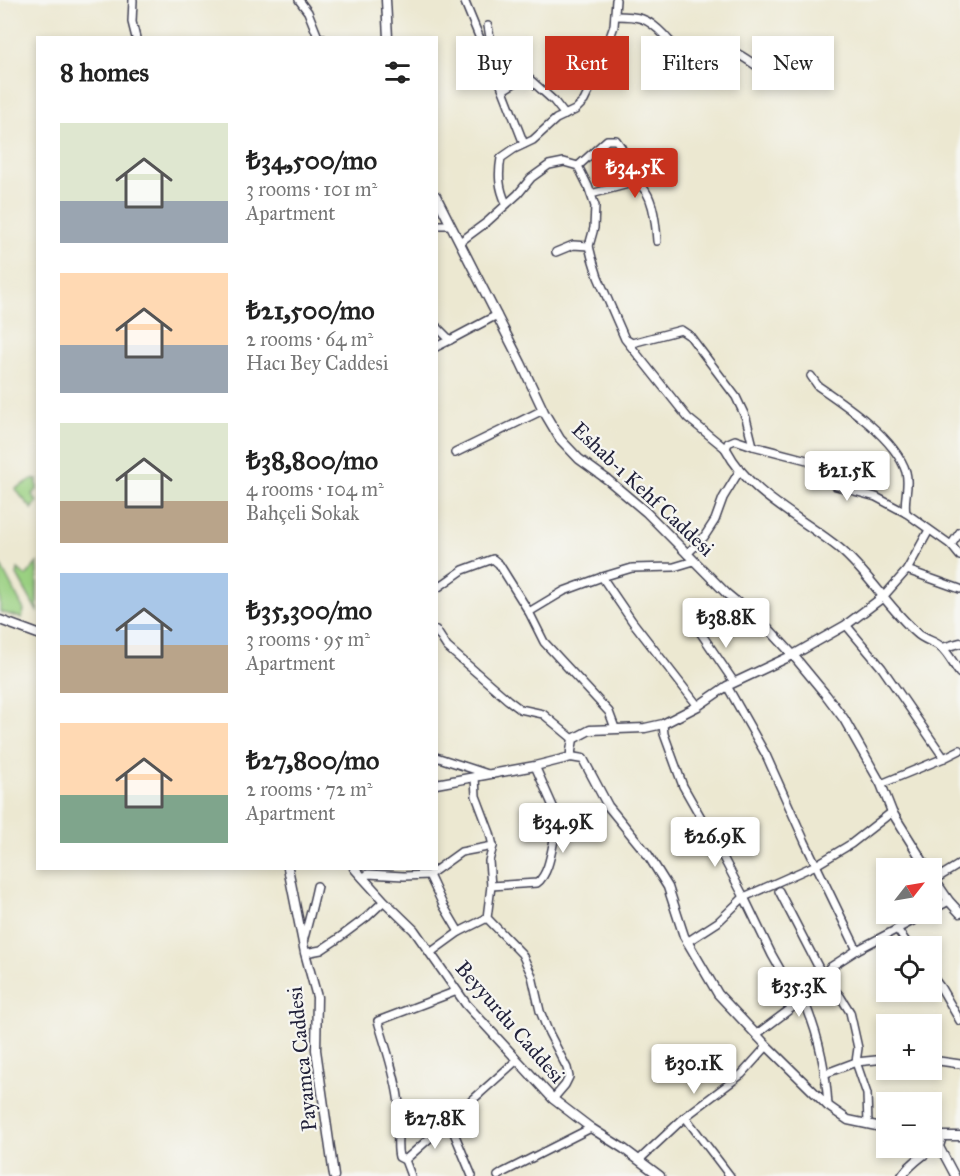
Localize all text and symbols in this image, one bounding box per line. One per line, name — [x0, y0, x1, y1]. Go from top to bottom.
chip: Buy — [456, 36, 533, 90]
chip: Rent — [545, 36, 629, 90]
chip: Filters — [641, 36, 740, 90]
chip: New — [752, 36, 834, 90]
text: 8 homes — [60, 56, 149, 88]
icon: filters — [381, 56, 414, 89]
text: ₺34,500/mo — [246, 144, 377, 176]
icon: home — [108, 147, 180, 219]
pin: ₺34.5K — [586, 148, 684, 199]
text: ₺34.5K — [606, 155, 664, 179]
text: 3 rooms · 101 m² — [246, 177, 377, 201]
text: Apartment — [246, 201, 335, 225]
text: ₺21,500/mo — [246, 294, 375, 326]
icon: home — [108, 297, 180, 369]
text: 2 rooms · 64 m² — [246, 327, 373, 351]
text: Hacı Bey Caddesi — [246, 351, 388, 375]
street label: Eshab-ı Kehf Caddesi — [566, 416, 720, 562]
text: ₺38,800/mo — [246, 444, 378, 476]
icon: home — [108, 447, 180, 519]
pin: ₺21.5K — [798, 451, 896, 502]
text: ₺21.5K — [819, 458, 875, 482]
text: 4 rooms · 104 m² — [246, 477, 384, 501]
text: Bahçeli Sokak — [246, 501, 359, 525]
text: ₺35,300/mo — [246, 594, 372, 626]
icon: home — [108, 597, 180, 669]
pin: ₺38.8K — [677, 598, 775, 649]
text: ₺38.8K — [696, 605, 756, 629]
text: 3 rooms · 95 m² — [246, 627, 370, 651]
text: Apartment — [246, 651, 335, 675]
text: ₺27,800/mo — [246, 744, 379, 776]
icon: home — [108, 747, 180, 819]
text: 2 rooms · 72 m² — [246, 777, 373, 801]
text: Apartment — [246, 801, 335, 825]
pin: ₺34.9K — [514, 803, 612, 854]
text: ₺34.9K — [533, 810, 593, 834]
pin: ₺26.9K — [666, 817, 764, 868]
text: ₺26.9K — [685, 824, 745, 848]
north arrow — [876, 858, 942, 924]
map controls — [876, 858, 942, 1158]
button: locate — [876, 936, 942, 1002]
street label: Beyyurdu Caddesi — [450, 955, 570, 1089]
pin: ₺35.3K — [750, 967, 848, 1018]
text: ₺35.3K — [772, 974, 826, 998]
street label: Payamca Caddesi — [281, 985, 323, 1133]
button: + — [876, 1014, 942, 1080]
pin: ₺30.1K — [645, 1044, 743, 1095]
text: ₺30.1K — [665, 1051, 723, 1075]
button: − — [876, 1092, 942, 1158]
pin: ₺27.8K — [386, 1099, 484, 1150]
text: ₺27.8K — [405, 1106, 465, 1130]

